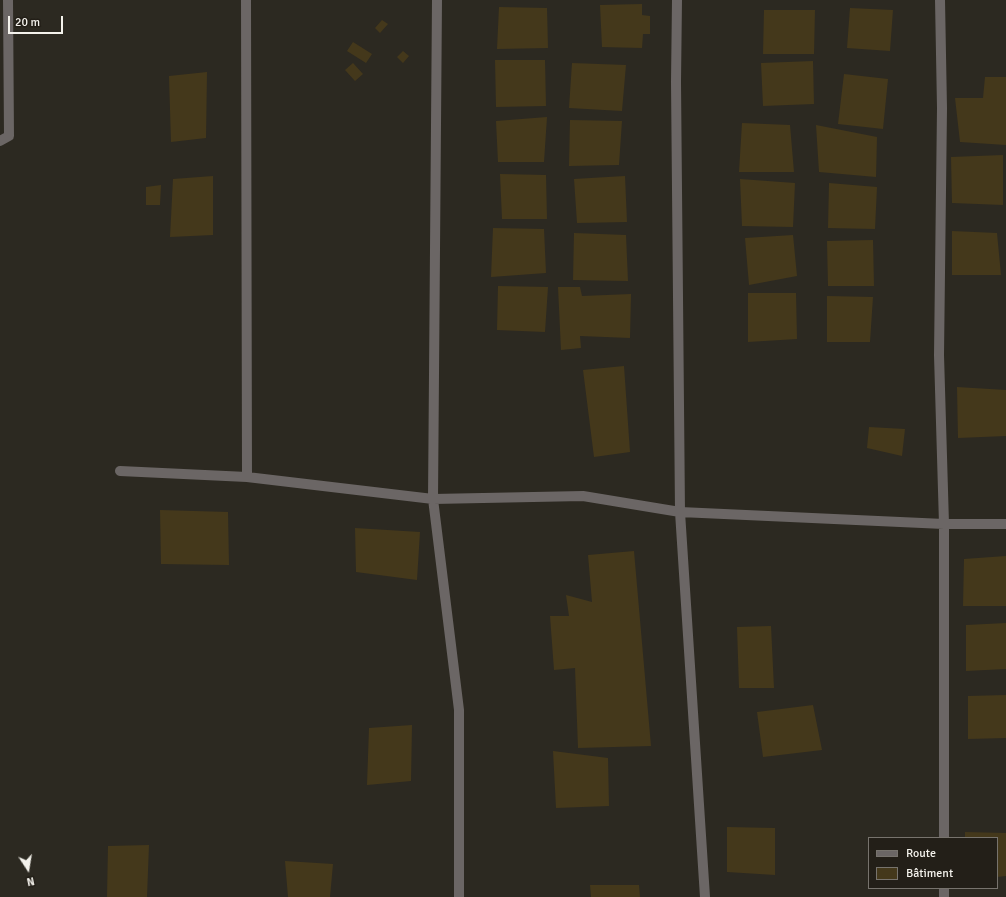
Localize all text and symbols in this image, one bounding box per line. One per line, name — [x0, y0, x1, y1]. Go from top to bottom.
scale bar — [10, 8, 65, 34]
text: 20 m — [15, 15, 40, 30]
legend — [868, 837, 998, 889]
text: Route — [906, 846, 936, 861]
north arrow — [8, 849, 48, 889]
text: Bâtiment — [906, 866, 953, 881]
text: N — [26, 874, 36, 888]

